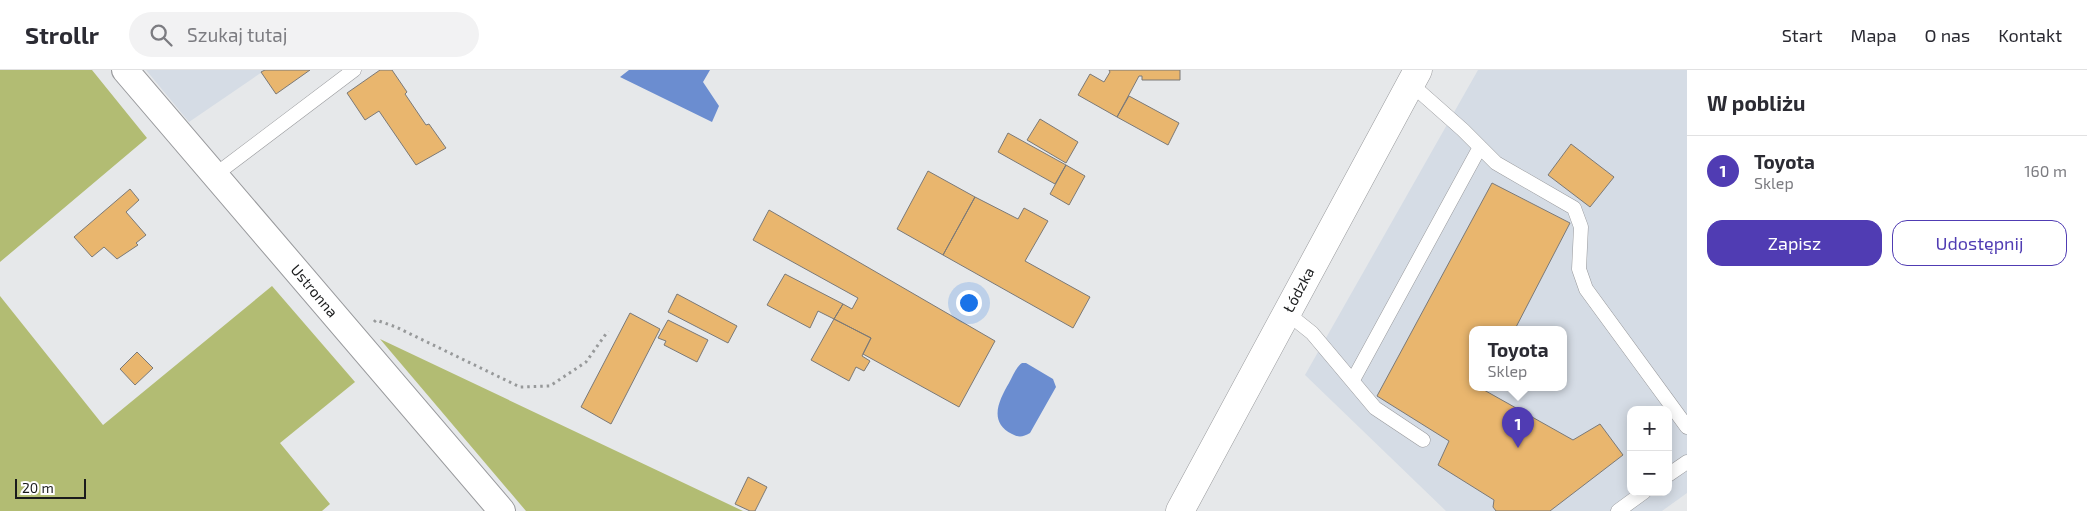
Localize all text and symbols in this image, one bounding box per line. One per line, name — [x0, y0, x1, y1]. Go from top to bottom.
search box — [129, 12, 479, 57]
text: Strollr — [25, 20, 99, 49]
icon: search — [147, 21, 175, 49]
text: Szukaj tutaj — [187, 23, 287, 46]
text: Start — [1782, 24, 1823, 46]
text: Mapa — [1851, 24, 1897, 46]
text: O nas — [1925, 24, 1970, 46]
text: Kontakt — [1998, 24, 2062, 46]
text: W pobliżu — [1707, 90, 1806, 115]
text: Toyota — [1754, 150, 1815, 173]
text: 1 — [1720, 161, 1726, 180]
text: 160 m — [2024, 161, 2067, 180]
text: Sklep — [1754, 173, 1794, 192]
button: Zapisz — [1707, 220, 1882, 266]
button: Udostępnij — [1892, 220, 2067, 266]
street label: Ustronna — [288, 260, 342, 320]
street label: Łódzka — [1279, 264, 1317, 315]
your location — [956, 290, 982, 316]
popup — [1469, 326, 1567, 391]
text: Toyota — [1488, 338, 1548, 361]
text: Sklep — [1488, 361, 1527, 380]
map controls — [1627, 406, 1672, 496]
button: + — [1627, 406, 1672, 451]
pin: 1 — [1502, 407, 1534, 448]
button: − — [1627, 451, 1672, 496]
scale bar — [15, 476, 86, 499]
text: 20 m — [22, 479, 54, 496]

